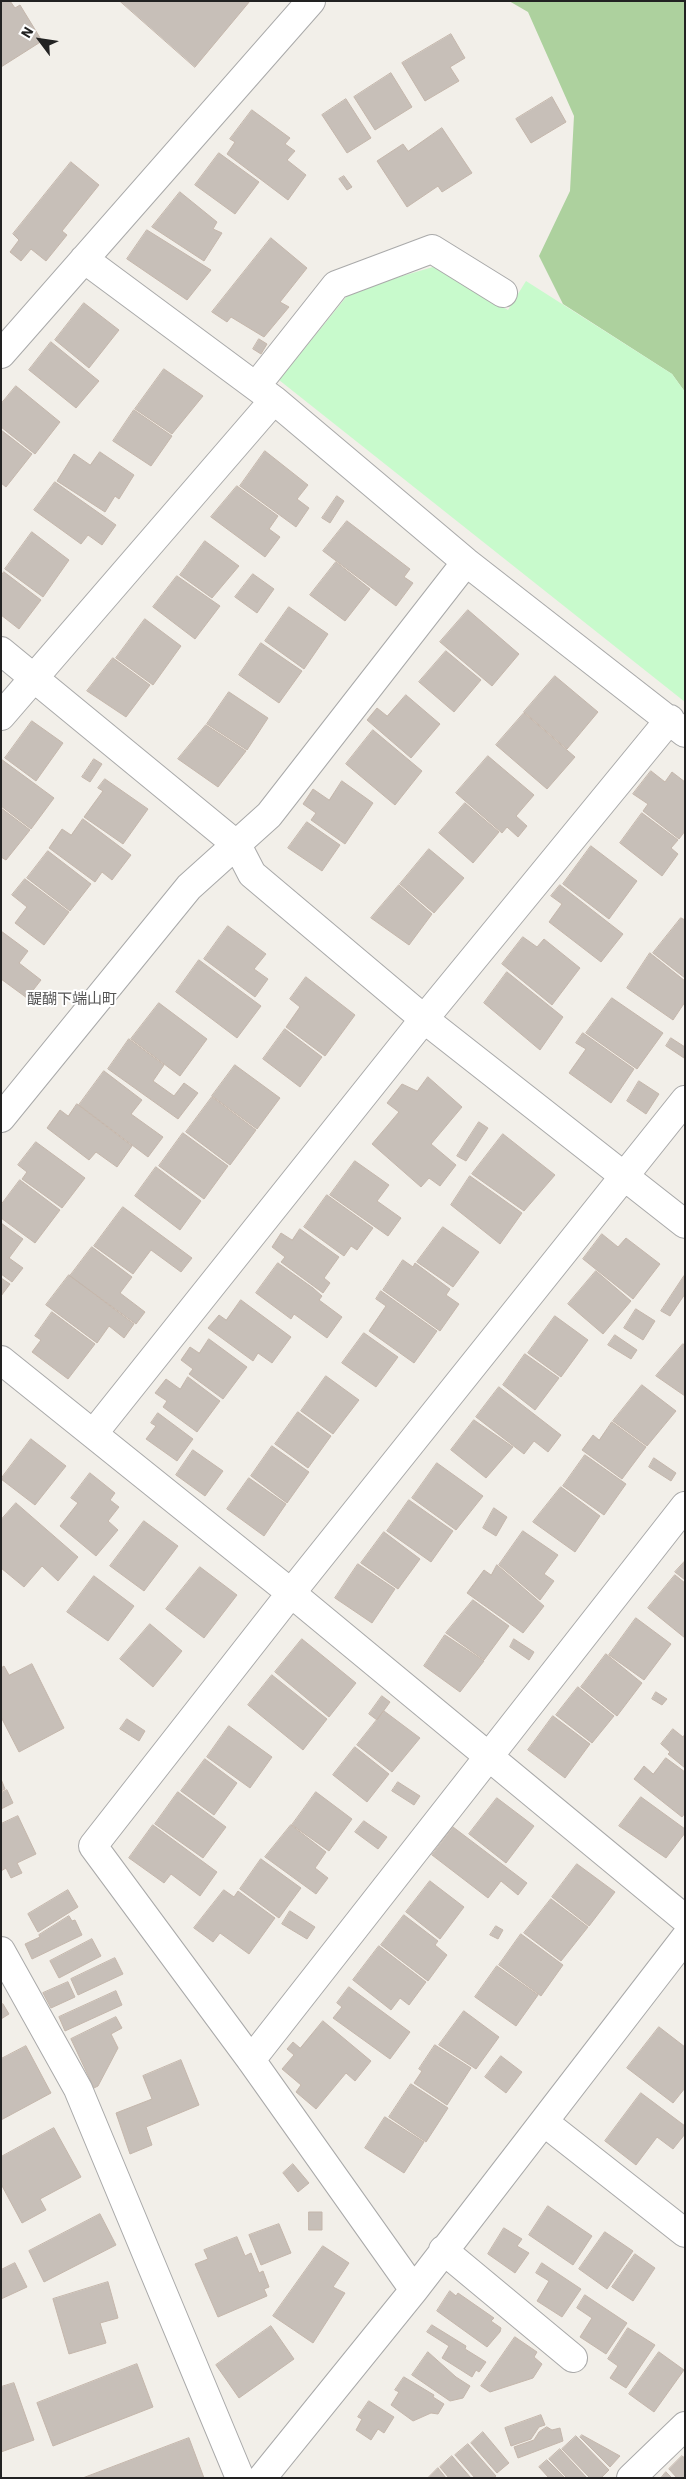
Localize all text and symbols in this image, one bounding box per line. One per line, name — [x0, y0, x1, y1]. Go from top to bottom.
north arrow — [15, 15, 65, 65]
text: N — [17, 23, 37, 41]
district label: 醍醐下端山町 — [27, 991, 117, 1009]

